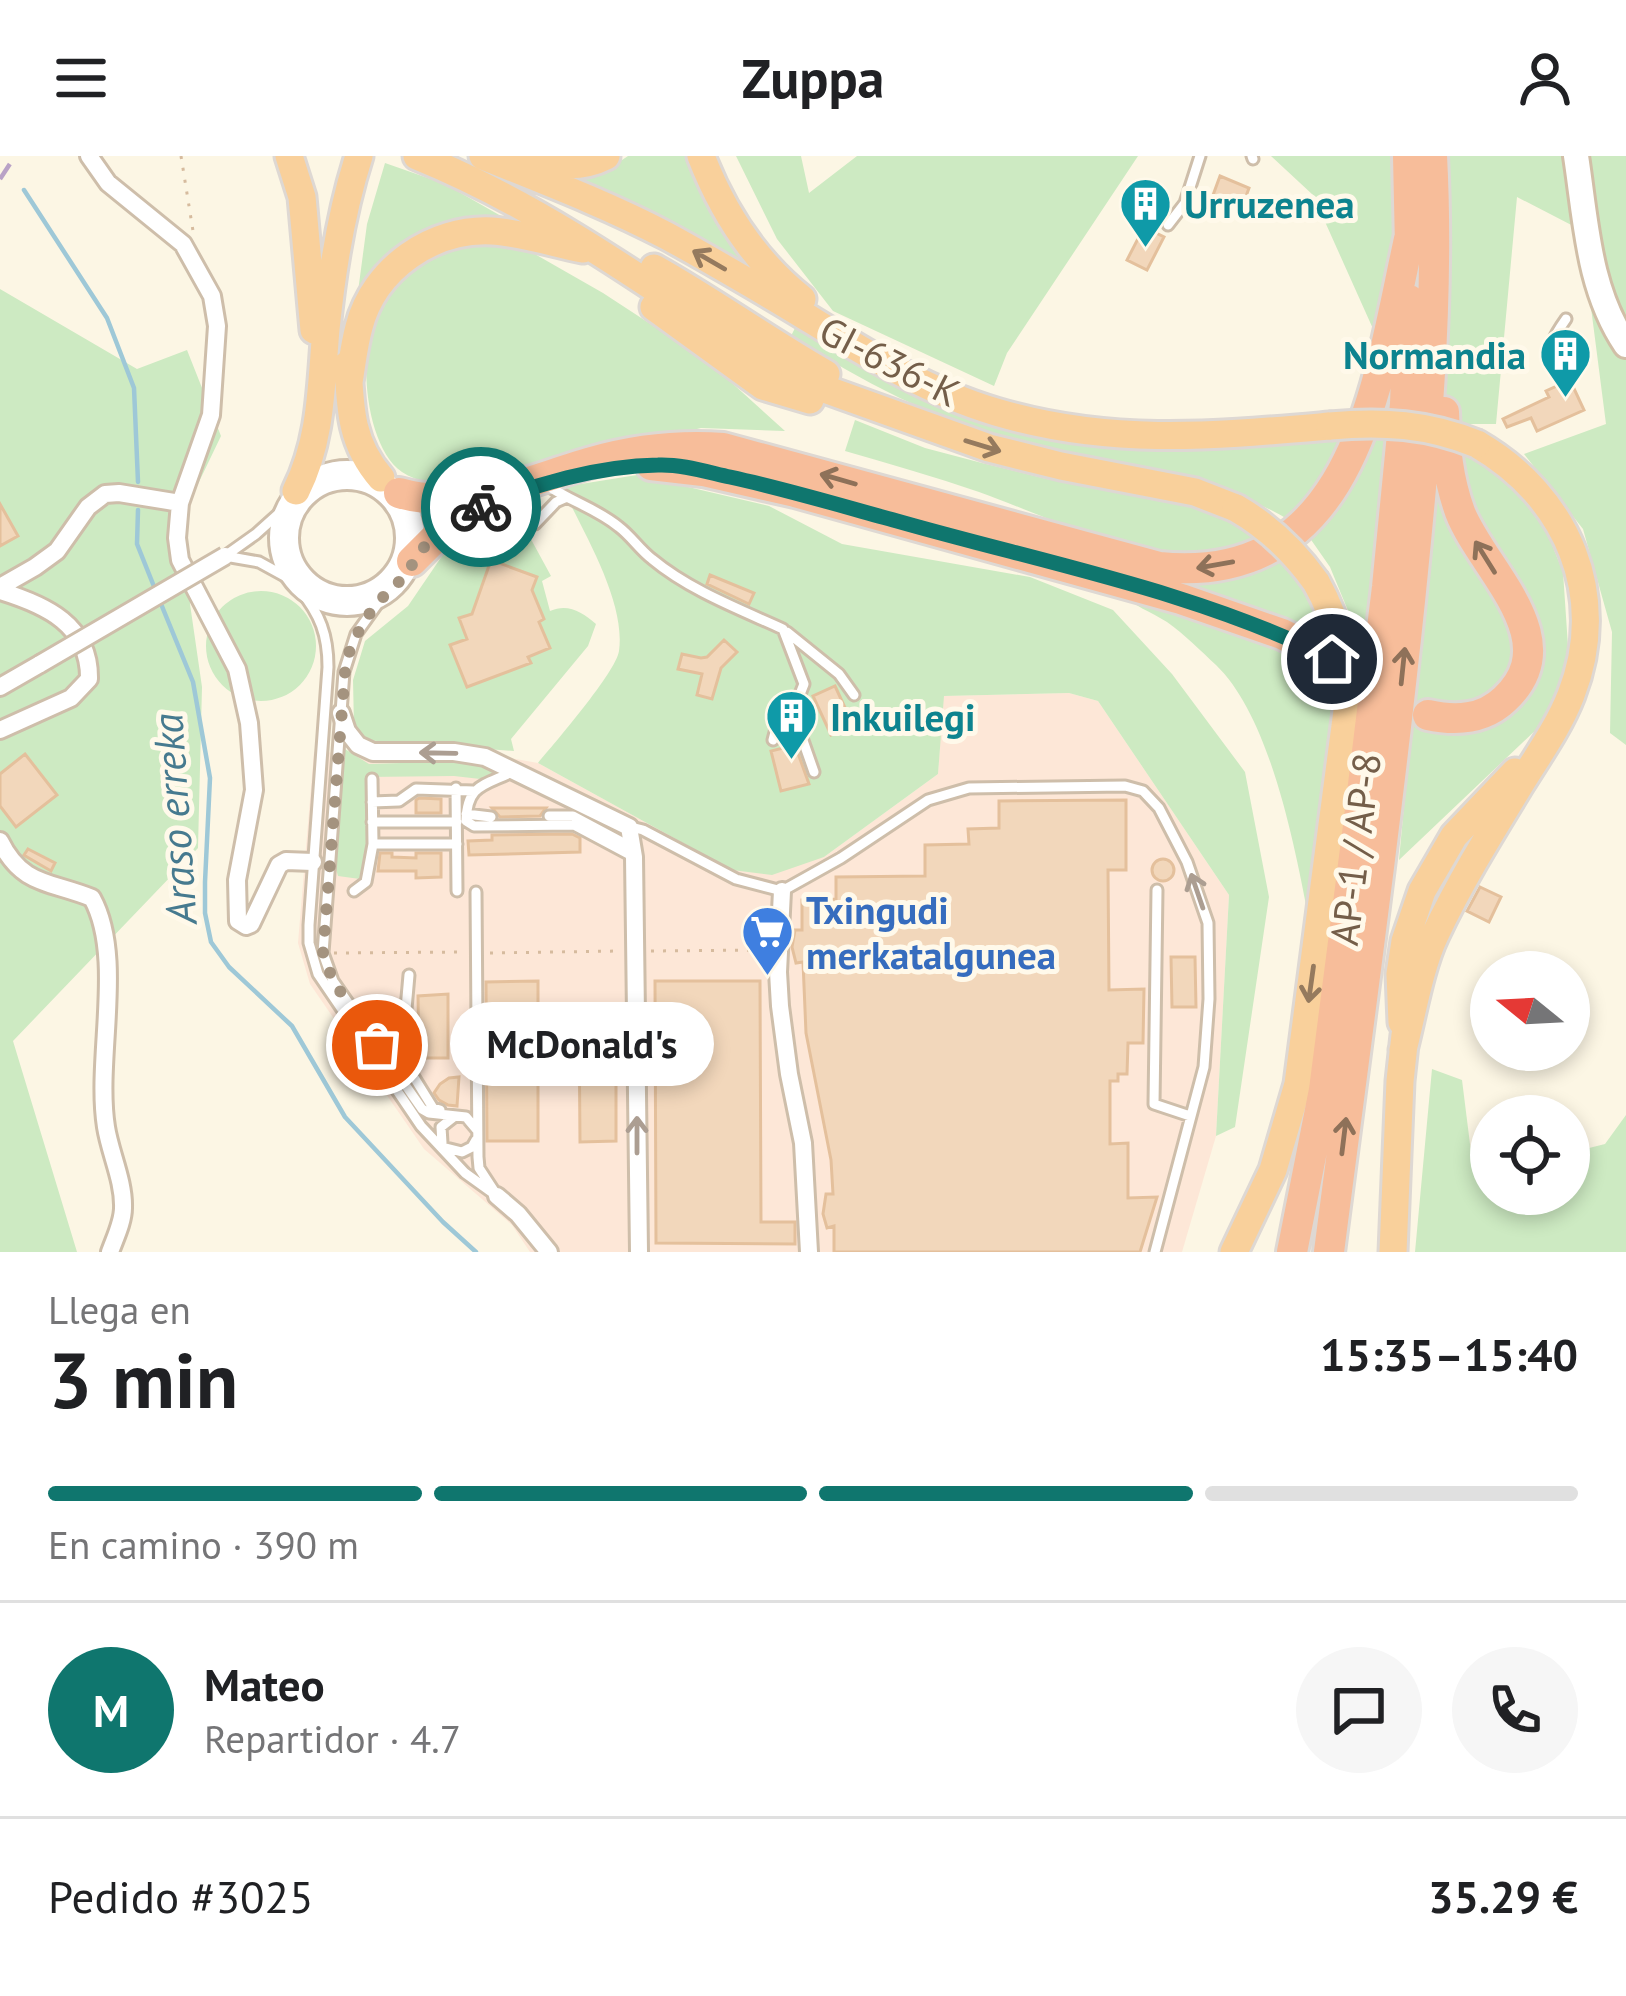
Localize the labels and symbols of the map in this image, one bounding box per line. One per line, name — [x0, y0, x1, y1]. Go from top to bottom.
building icon: Urruzenea — [1117, 175, 1173, 249]
place label: Urruzenea — [1184, 178, 1355, 229]
one-way arrow — [692, 248, 727, 272]
street label: GI-636-K — [811, 304, 969, 418]
building icon: Normandia — [1537, 326, 1593, 400]
place label: Normandia — [1343, 329, 1526, 380]
one-way arrow — [963, 436, 1001, 458]
courier — [421, 447, 541, 567]
one-way arrow — [820, 467, 858, 489]
one-way arrow — [1473, 541, 1497, 575]
one-way arrow — [1197, 555, 1236, 577]
pin — [1281, 608, 1383, 710]
one-way arrow — [1392, 647, 1415, 686]
building icon: Inkuilegi — [763, 688, 819, 762]
place label: Inkuilegi — [830, 691, 975, 742]
water label: Araso erreka — [139, 711, 209, 928]
one-way arrow — [419, 741, 458, 764]
street label: AP-1 / AP-8 — [1318, 750, 1392, 948]
one-way arrow — [1185, 873, 1207, 911]
place label: Txingudi merkatalgunea — [806, 884, 1056, 980]
supermarket icon: Txingudi merkatalgunea — [739, 903, 795, 977]
north arrow — [1470, 951, 1590, 1071]
one-way arrow — [1300, 964, 1322, 1003]
pin — [326, 994, 428, 1096]
callout: McDonald's — [449, 1003, 713, 1087]
one-way arrow — [626, 1116, 648, 1155]
one-way arrow — [1333, 1117, 1355, 1156]

